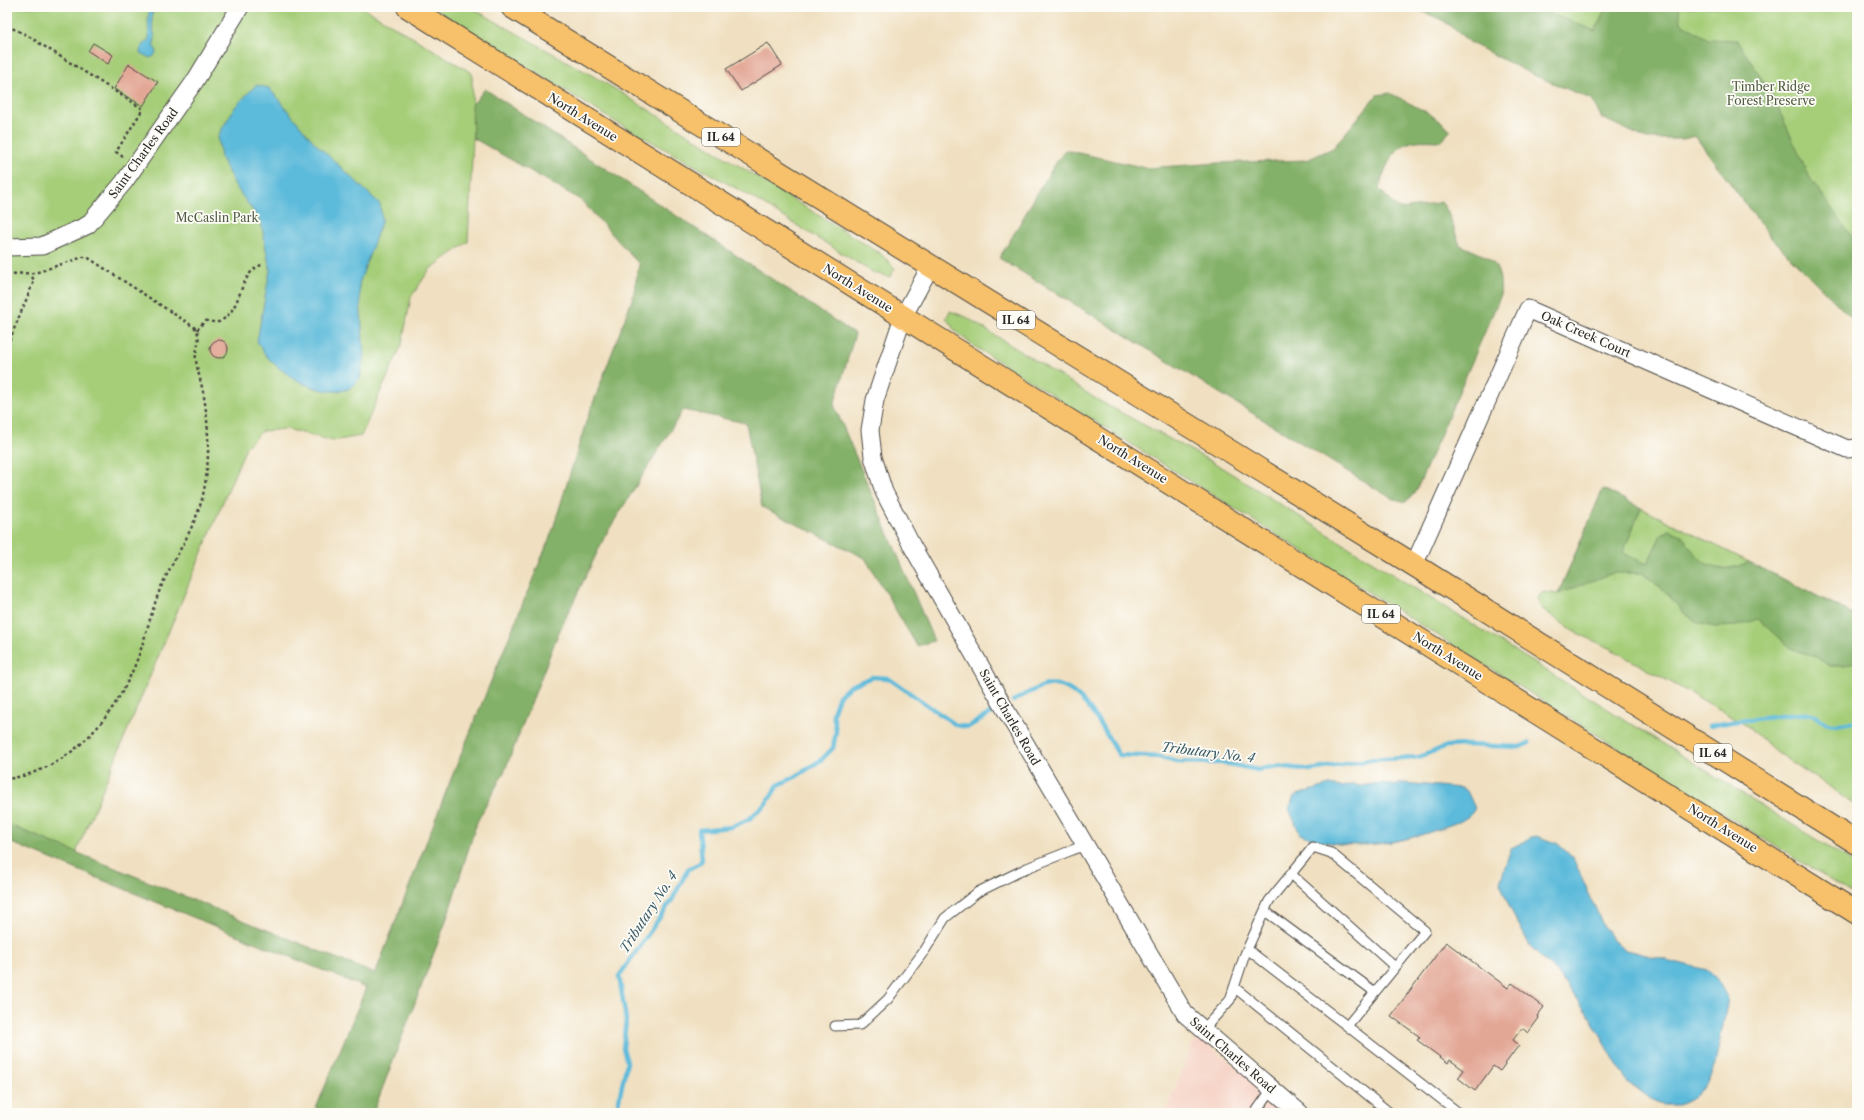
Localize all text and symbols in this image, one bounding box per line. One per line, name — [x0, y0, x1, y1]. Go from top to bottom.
park label: Timber Ridge Forest Preserve — [1727, 79, 1815, 108]
street label: North Avenue — [545, 90, 621, 144]
street label: Saint Charles Road — [105, 104, 181, 201]
road number: IL 64 — [702, 128, 740, 146]
park label: McCaslin Park — [176, 210, 260, 225]
street label: North Avenue — [820, 261, 896, 315]
street label: Oak Creek Court — [1539, 307, 1634, 361]
road number: IL 64 — [997, 311, 1035, 329]
street label: North Avenue — [1095, 432, 1171, 486]
road number: IL 64 — [1362, 605, 1400, 623]
street label: North Avenue — [1410, 629, 1486, 683]
street label: Saint Charles Road — [976, 666, 1044, 768]
water label: Tributary No. 4 — [1161, 738, 1257, 766]
road number: IL 64 — [1694, 744, 1732, 762]
street label: North Avenue — [1685, 801, 1761, 855]
water label: Tributary No. 4 — [616, 867, 681, 956]
street label: Saint Charles Road — [1187, 1014, 1279, 1097]

